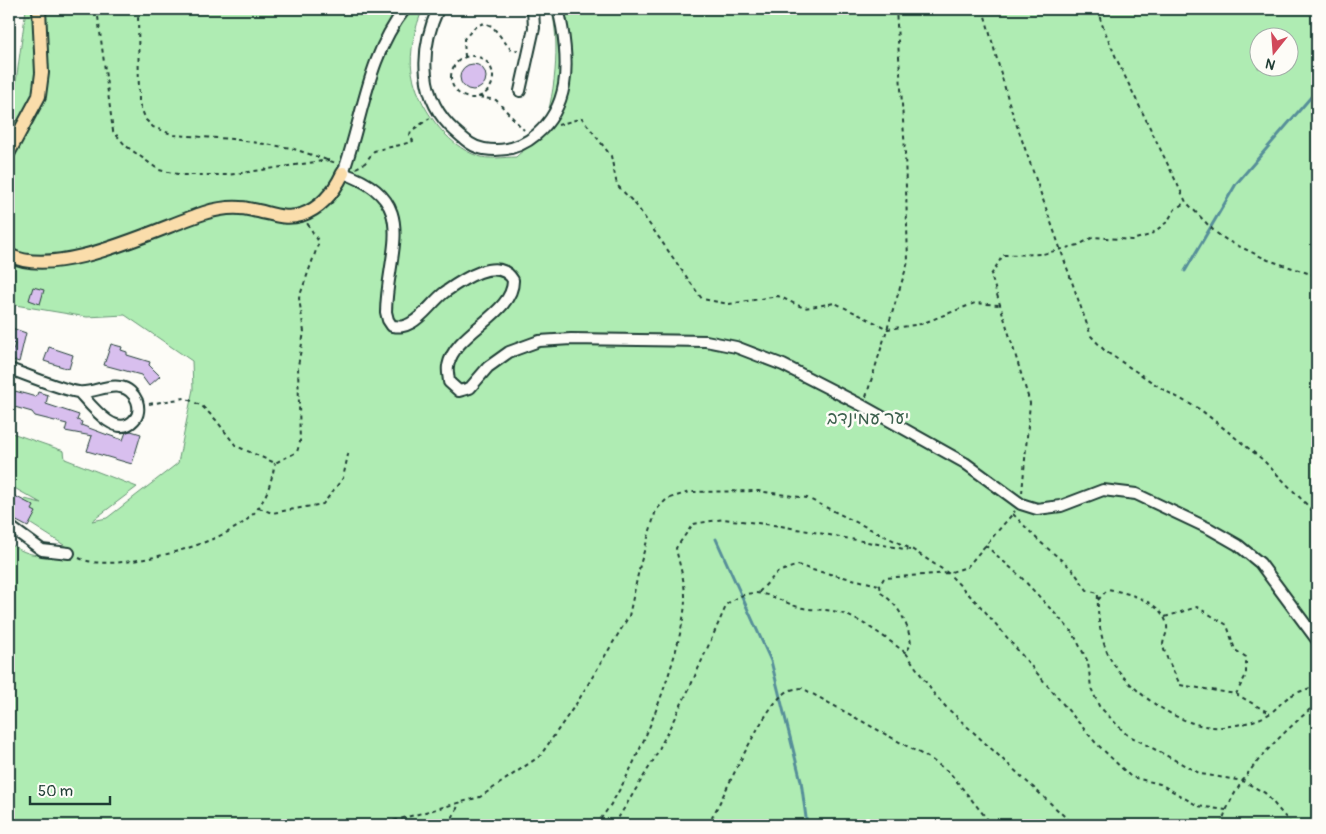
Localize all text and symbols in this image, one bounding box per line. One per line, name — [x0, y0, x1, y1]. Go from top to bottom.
north arrow — [1248, 28, 1298, 78]
text: N — [1263, 54, 1277, 73]
park label: יער עמינדב — [827, 407, 909, 430]
scale bar — [30, 774, 110, 806]
text: 50 m — [38, 782, 73, 801]

